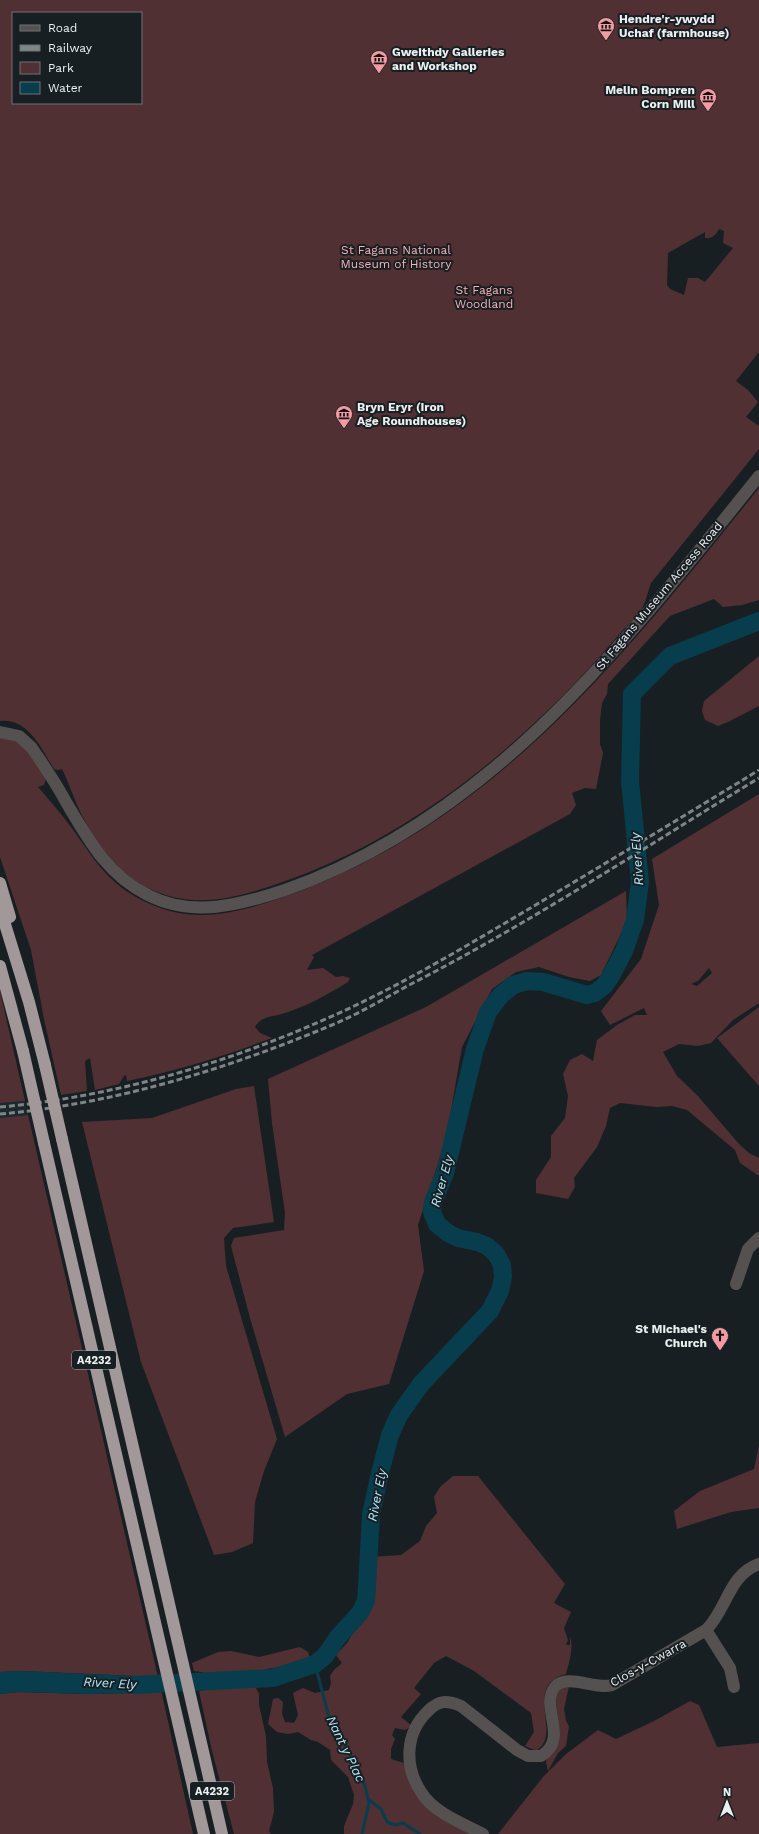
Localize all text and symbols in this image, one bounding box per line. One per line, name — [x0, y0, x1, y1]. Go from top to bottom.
legend — [12, 12, 142, 104]
place label: Hendre'r-ywydd Uchaf (farmhouse) — [619, 12, 729, 40]
museum icon: Hendre'r-ywydd Uchaf (farmhouse) — [596, 16, 616, 41]
text: Road — [48, 21, 77, 35]
text: Railway — [48, 41, 93, 55]
place label: Gweithdy Galleries and Workshop — [392, 45, 505, 73]
museum icon: Gweithdy Galleries and Workshop — [369, 49, 389, 74]
text: Park — [48, 61, 74, 75]
text: Water — [48, 81, 83, 95]
place label: Melin Bompren Corn Mill — [605, 83, 695, 111]
museum icon: Melin Bompren Corn Mill — [698, 87, 718, 112]
park label: St Fagans National Museum of History — [341, 243, 452, 271]
park label: St Fagans Woodland — [455, 283, 513, 311]
place label: Bryn Eryr (Iron Age Roundhouses) — [357, 400, 466, 428]
museum icon: Bryn Eryr (Iron Age Roundhouses) — [334, 404, 354, 429]
street label: St Fagans Museum Access Road — [593, 519, 725, 673]
water label: River Ely — [628, 831, 646, 886]
water label: River Ely — [427, 1152, 457, 1209]
place label: St Michael's Church — [635, 1322, 708, 1350]
church icon: St Michael's Church — [710, 1326, 730, 1351]
road number: A4232 — [72, 1351, 116, 1369]
water label: River Ely — [365, 1466, 390, 1522]
street label: Clos-y-Cwarra — [608, 1636, 689, 1690]
water label: River Ely — [83, 1674, 138, 1692]
water label: Nant y Plac — [324, 1714, 368, 1784]
road number: A4232 — [190, 1782, 234, 1800]
north arrow — [707, 1782, 747, 1822]
text: N — [723, 1786, 731, 1799]

